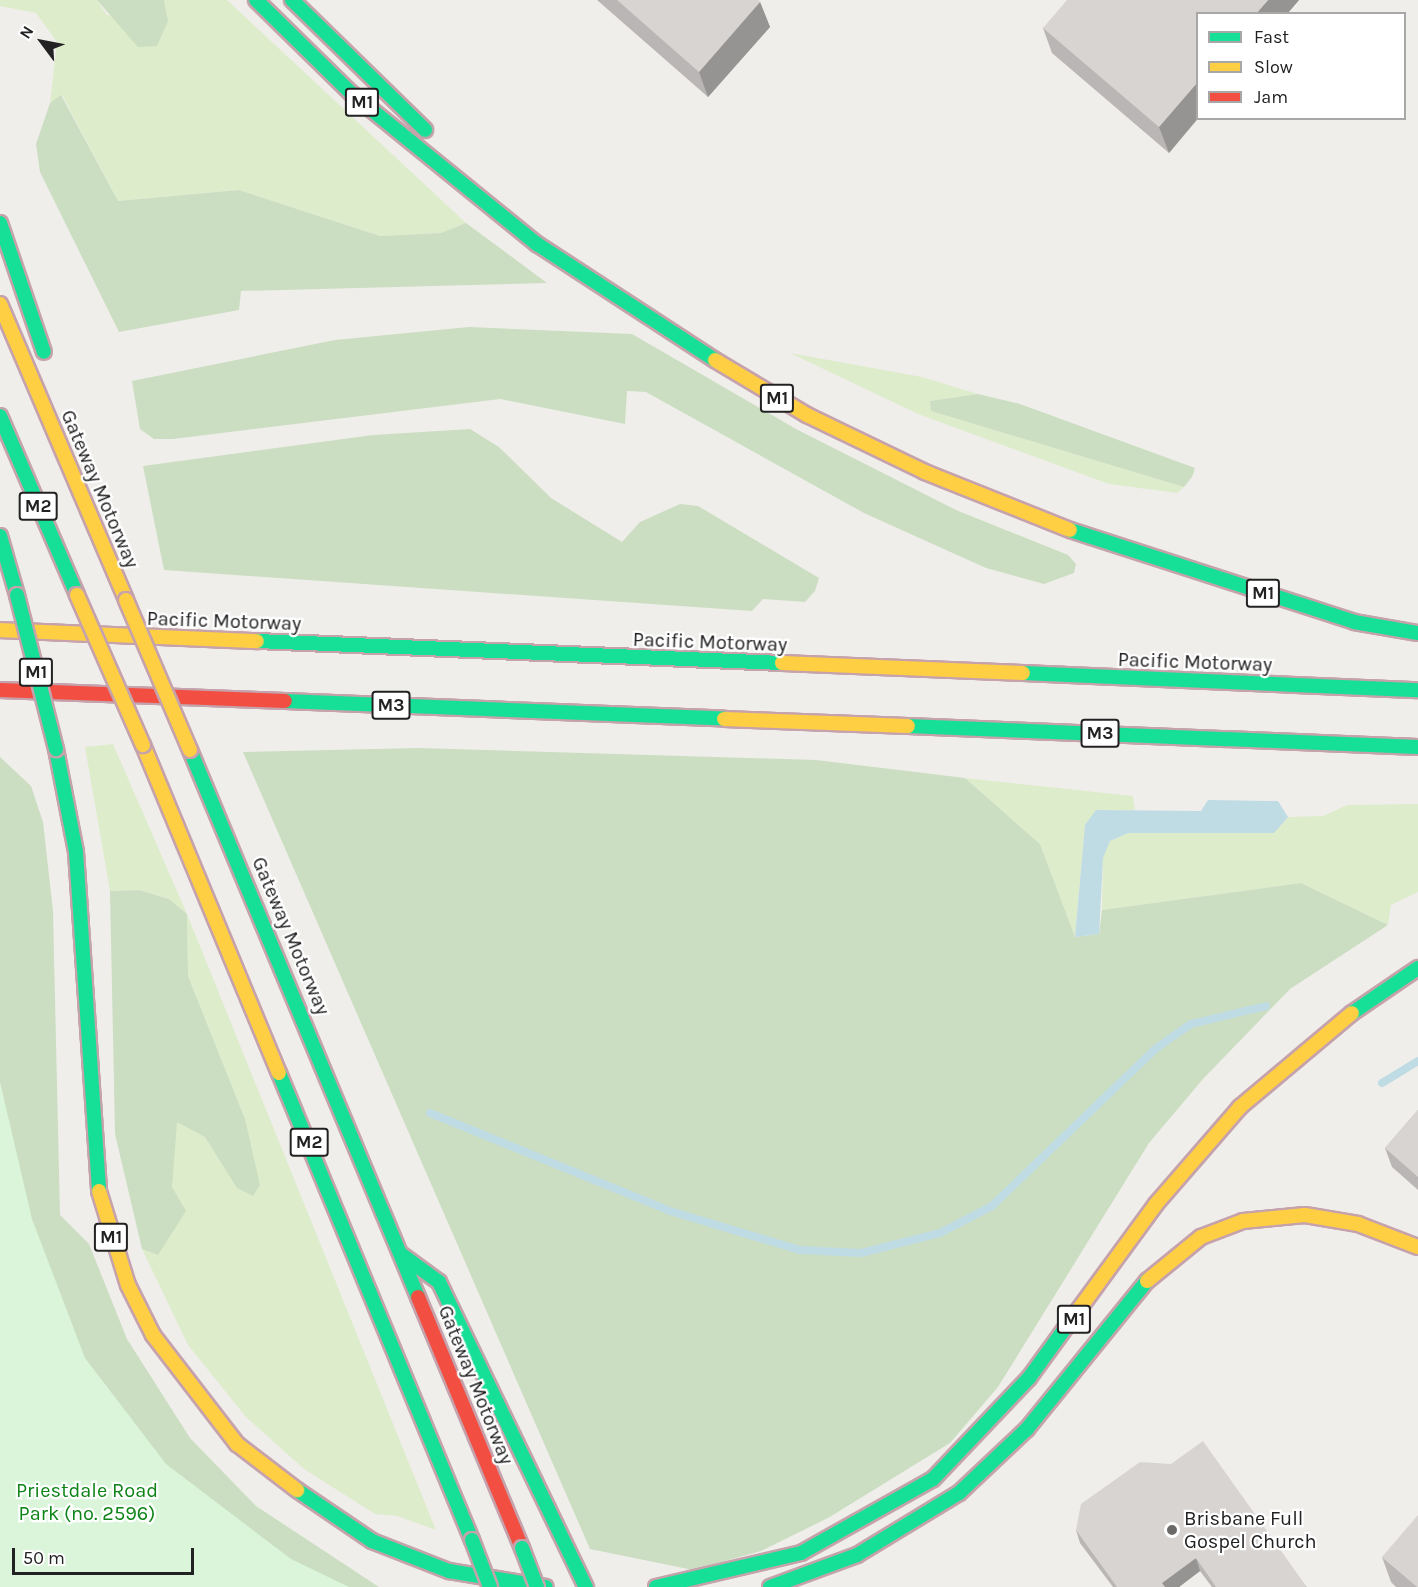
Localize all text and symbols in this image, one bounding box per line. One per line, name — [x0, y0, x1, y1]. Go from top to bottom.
north arrow — [12, 12, 72, 72]
legend — [1196, 12, 1406, 120]
text: N — [15, 22, 37, 42]
text: Fast — [1254, 26, 1289, 48]
text: Slow — [1254, 56, 1293, 78]
text: Jam — [1254, 86, 1288, 108]
road number: M1 — [344, 87, 380, 117]
road number: M1 — [759, 383, 795, 413]
street label: Gateway Motorway — [56, 406, 144, 572]
road number: M2 — [18, 491, 57, 521]
road number: M1 — [1245, 578, 1281, 608]
street label: Pacific Motorway — [146, 606, 302, 636]
street label: Pacific Motorway — [632, 627, 788, 657]
street label: Pacific Motorway — [1117, 647, 1273, 677]
road number: M1 — [18, 657, 54, 687]
road number: M3 — [372, 690, 410, 720]
road number: M3 — [1080, 718, 1120, 748]
street label: Gateway Motorway — [247, 853, 335, 1019]
road number: M2 — [290, 1127, 328, 1157]
road number: M1 — [93, 1222, 129, 1252]
street label: Gateway Motorway — [433, 1302, 519, 1468]
road number: M1 — [1056, 1304, 1092, 1334]
park label: Priestdale Road Park (no. 2596) — [16, 1478, 158, 1525]
place label: Brisbane Full Gospel Church — [1184, 1506, 1317, 1553]
marker: Brisbane Full Gospel Church — [1165, 1523, 1179, 1537]
scale bar — [15, 1536, 196, 1574]
text: 50 m — [23, 1547, 65, 1569]

